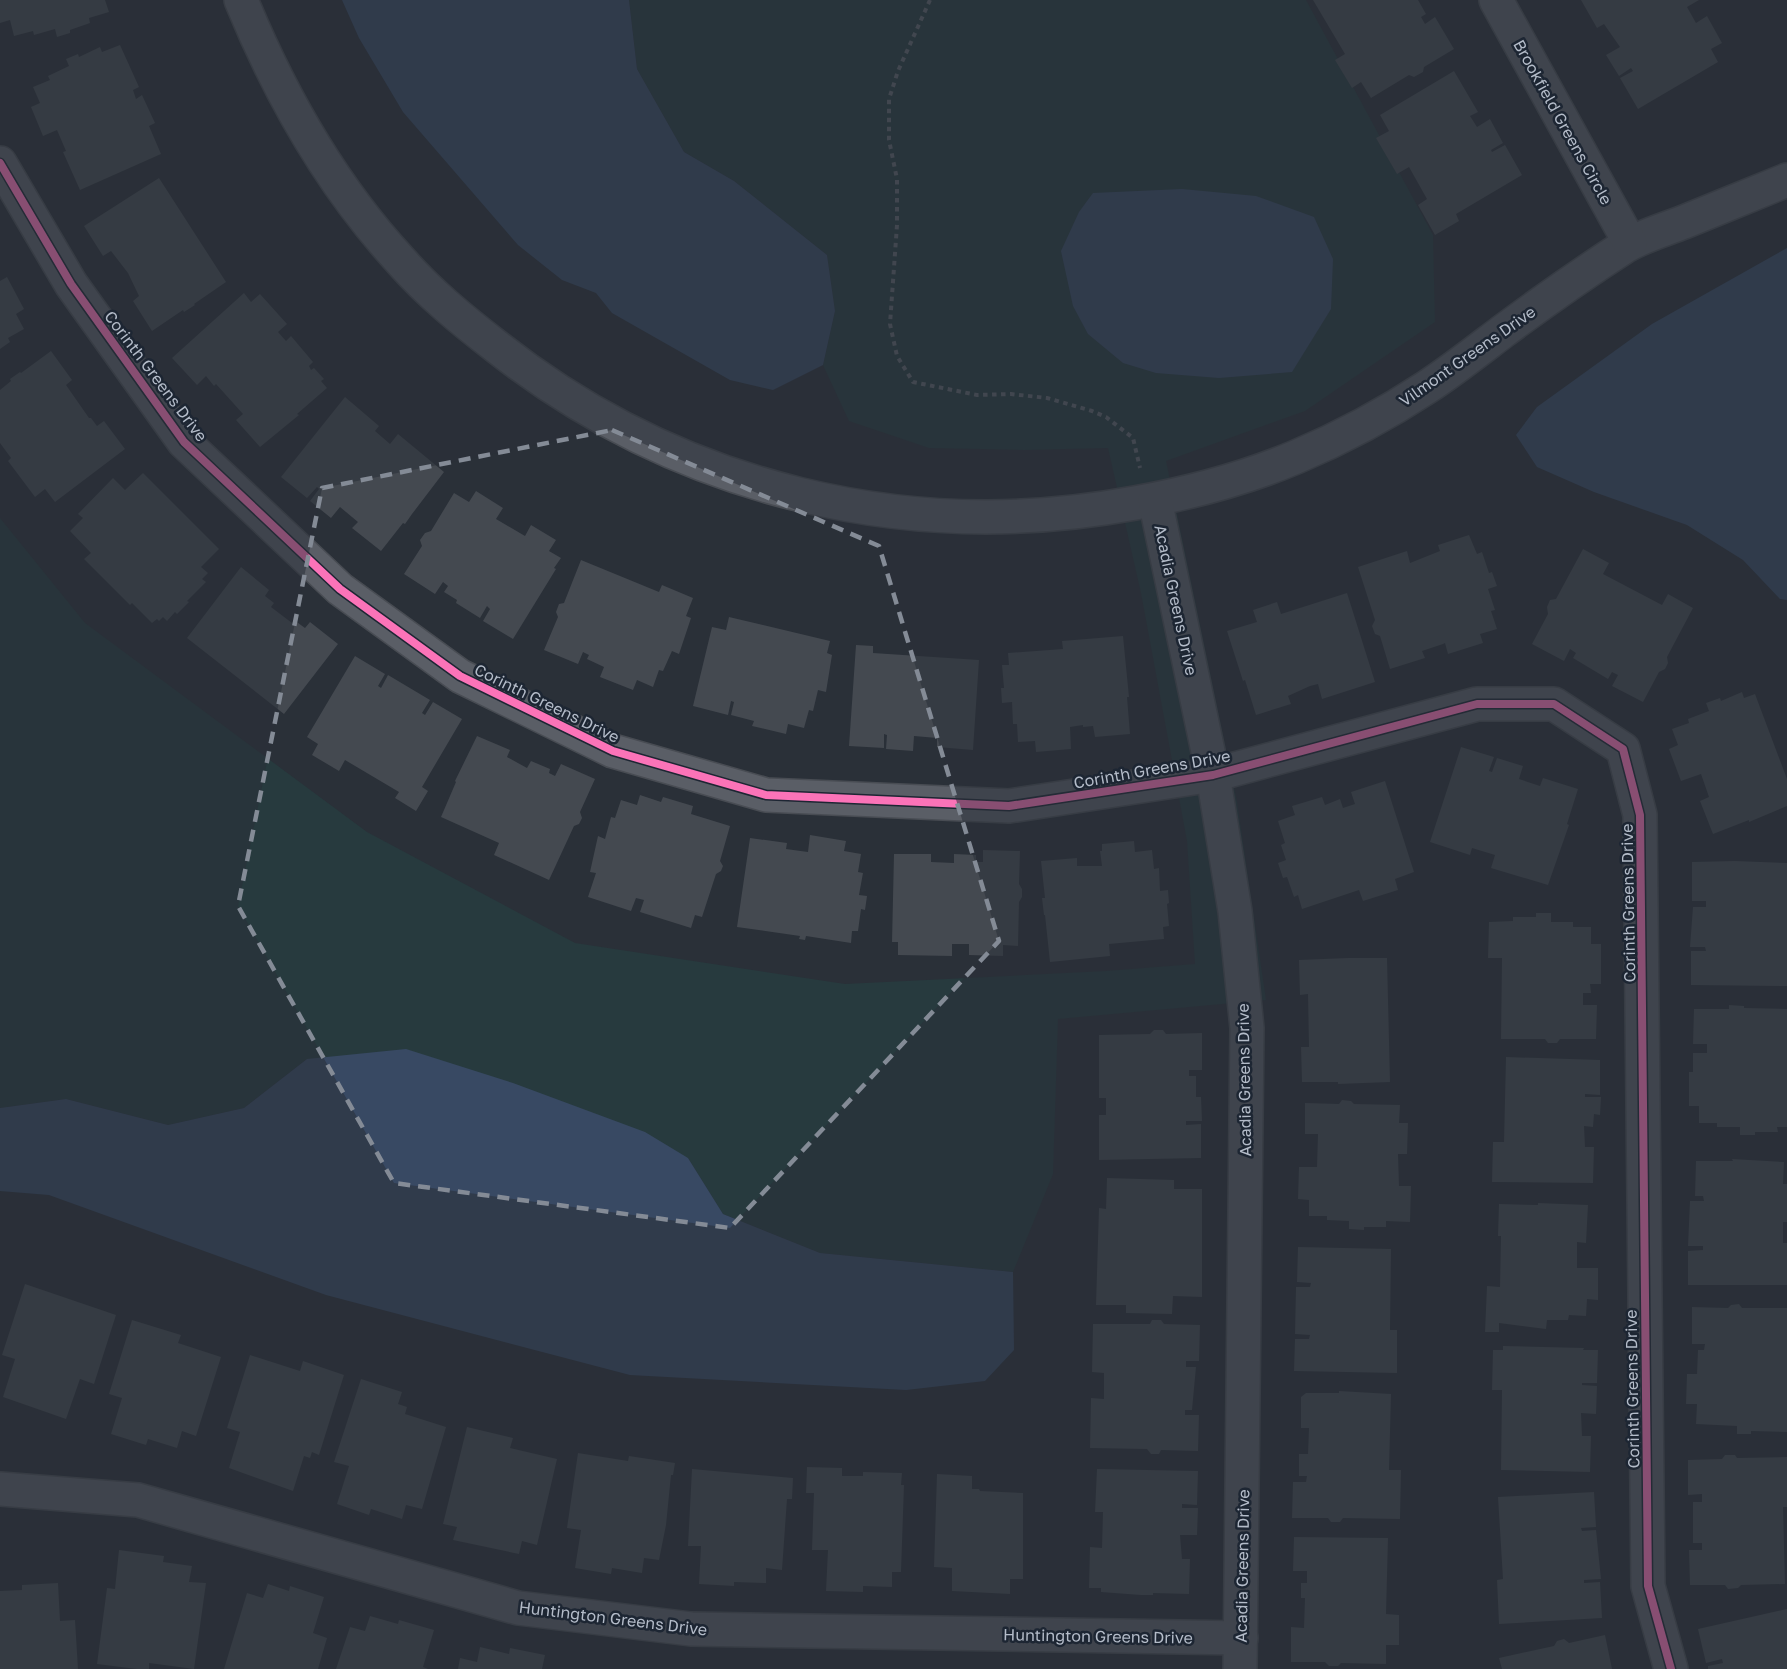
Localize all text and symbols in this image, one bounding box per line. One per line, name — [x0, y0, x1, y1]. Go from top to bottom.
street label: Brookfield Greens Circle — [1509, 36, 1617, 208]
street label: Vilmont Greens Drive — [1395, 301, 1539, 411]
street label: Corinth Greens Drive — [100, 307, 212, 445]
street label: Acadia Greens Drive — [1150, 523, 1202, 677]
street label: Corinth Greens Drive — [471, 659, 623, 747]
street label: Corinth Greens Drive — [1072, 745, 1232, 793]
street label: Corinth Greens Drive — [1617, 823, 1639, 983]
street label: Acadia Greens Drive — [1233, 1003, 1255, 1157]
street label: Corinth Greens Drive — [1621, 1309, 1643, 1469]
street label: Acadia Greens Drive — [1231, 1489, 1253, 1643]
street label: Huntington Greens Drive — [518, 1597, 708, 1639]
street label: Huntington Greens Drive — [1003, 1624, 1193, 1648]

